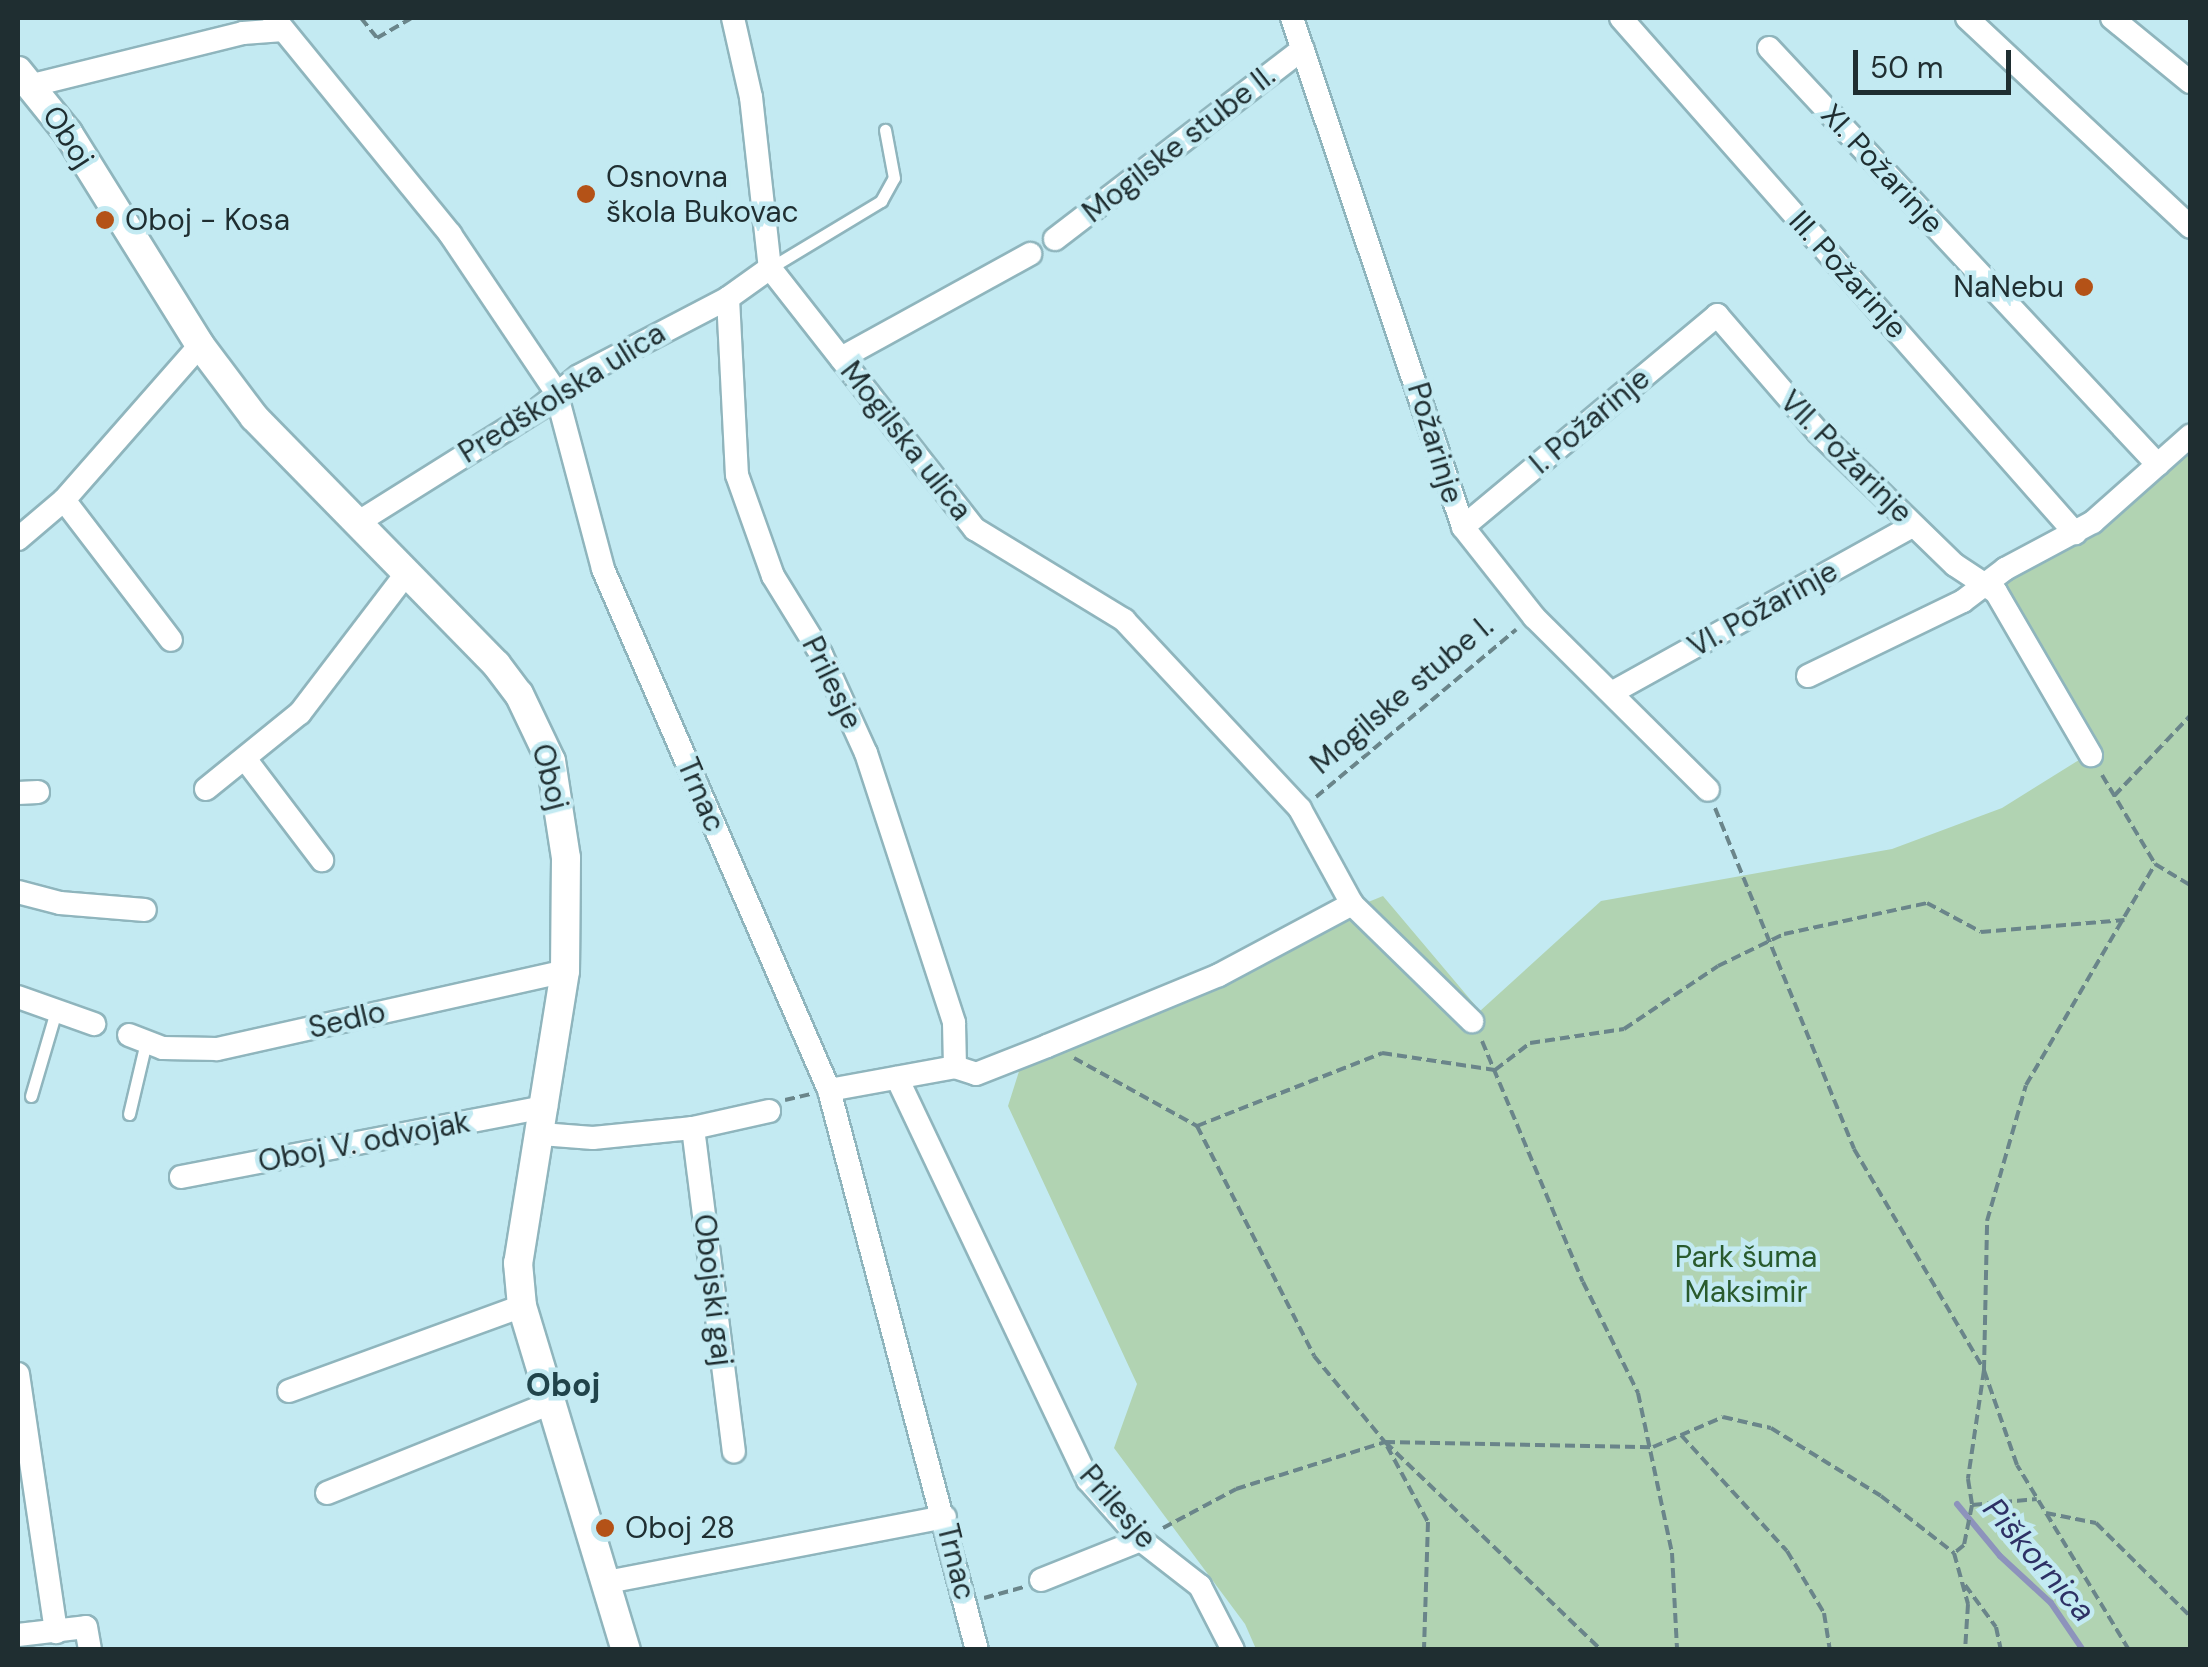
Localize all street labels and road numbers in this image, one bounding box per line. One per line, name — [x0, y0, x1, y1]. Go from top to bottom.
street label: Mogilske stube II. — [1076, 58, 1282, 230]
street label: XI. Požarinje — [1813, 97, 1951, 241]
street label: Oboj — [35, 99, 101, 175]
street label: III. Požarinje — [1781, 204, 1915, 346]
street label: Predškolska ulica — [452, 315, 672, 471]
street label: Mogilska ulica — [833, 354, 979, 528]
street label: I. Požarinje — [1523, 361, 1657, 481]
street label: Požarinje — [1400, 378, 1470, 508]
street label: VII. Požarinje — [1772, 383, 1920, 531]
street label: VI. Požarinje — [1682, 553, 1844, 665]
street label: Mogilske stube I. — [1303, 608, 1501, 782]
street label: Prilesje — [794, 631, 870, 735]
street label: Oboj — [524, 740, 576, 814]
street label: Trnac — [669, 753, 733, 837]
street label: Sedlo — [305, 994, 389, 1046]
street label: Oboj V. odvojak — [255, 1104, 473, 1180]
street label: Obojski gaj — [686, 1212, 740, 1368]
street label: Prilesje — [1072, 1458, 1164, 1556]
street label: Trnac — [929, 1520, 983, 1604]

